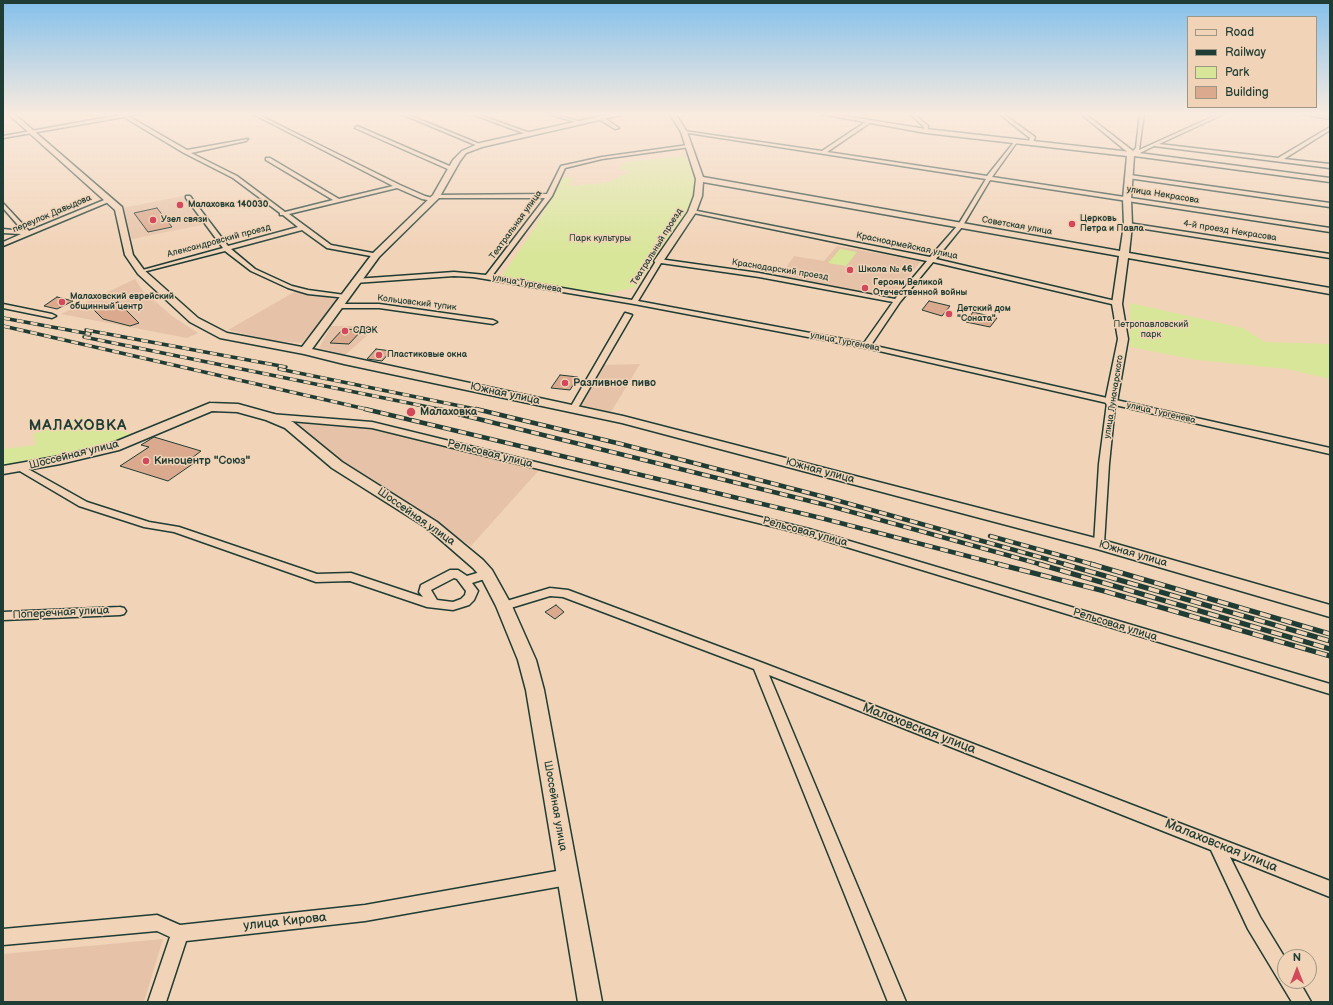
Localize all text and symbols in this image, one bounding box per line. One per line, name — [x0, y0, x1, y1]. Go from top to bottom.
legend — [1187, 16, 1317, 108]
text: Road — [1225, 25, 1254, 40]
text: Railway — [1225, 45, 1266, 60]
text: Park — [1225, 65, 1249, 80]
text: Building — [1225, 85, 1269, 100]
street label: улица Некрасова — [1126, 184, 1200, 206]
street label: Театральная улица — [487, 188, 545, 262]
street label: переулок Давыдова — [11, 193, 93, 235]
marker: Малаховка 140030 — [175, 200, 185, 210]
place label: Малаховка 140030 — [188, 200, 268, 210]
street label: Театральный проезд — [629, 207, 685, 287]
street label: Советская улица — [981, 214, 1053, 238]
place label: Церковь Петра и Павла — [1080, 214, 1144, 235]
marker: Узел связи — [148, 215, 158, 225]
place label: Узел связи — [161, 215, 207, 225]
street label: 4-й проезд Некрасова — [1182, 218, 1278, 244]
marker: Церковь Петра и Павла — [1067, 219, 1077, 229]
street label: Александровский проезд — [166, 222, 272, 260]
street label: Красноармейская улица — [855, 230, 959, 262]
park label: Парк культуры — [569, 234, 631, 244]
street label: Краснодарский проезд — [731, 257, 829, 283]
marker: Школа № 46 — [845, 265, 855, 275]
place label: Школа № 46 — [858, 265, 912, 275]
street label: улица Тургенева — [491, 273, 563, 295]
place label: Героям Великой Отечественной войны — [873, 278, 967, 299]
marker: Героям Великой Отечественной войны — [860, 283, 870, 293]
place label: Малаховский еврейский общинный центр — [70, 292, 174, 313]
street label: Кольцовский тупик — [377, 293, 457, 313]
marker: Малаховский еврейский общинный центр — [57, 297, 67, 307]
place label: Детский дом "Соната" — [957, 304, 1011, 325]
marker: Детский дом "Соната" — [944, 309, 954, 319]
park label: Петропавловский парк — [1114, 320, 1188, 341]
marker: СДЭК — [340, 326, 350, 336]
place label: СДЭК — [353, 326, 378, 336]
street label: улица Тургенева — [809, 330, 881, 354]
marker: Пластиковые окна — [374, 350, 384, 360]
place label: Пластиковые окна — [387, 350, 467, 360]
street label: улица Луначарского — [1102, 354, 1126, 440]
place label: Разливное пиво — [573, 376, 656, 390]
marker: Разливное пиво — [560, 378, 570, 388]
street label: Южная улица — [469, 380, 541, 408]
street label: улица Тургенева — [1125, 400, 1197, 426]
place label: Малаховка — [420, 405, 477, 419]
marker: Малаховка — [405, 406, 417, 418]
district label: МАЛАХОВКА — [29, 417, 127, 435]
street label: Шоссейная улица — [28, 437, 120, 473]
street label: Рельсовая улица — [446, 437, 534, 471]
place label: Киноцентр "Союз" — [154, 454, 250, 468]
street label: Южная улица — [784, 455, 856, 487]
marker: Киноцентр "Союз" — [141, 456, 151, 466]
street label: Шоссейная улица — [375, 485, 457, 549]
street label: Рельсовая улица — [761, 514, 849, 550]
street label: Южная улица — [1097, 538, 1169, 570]
street label: Поперечная улица — [12, 604, 110, 622]
street label: Рельсовая улица — [1071, 606, 1159, 644]
street label: Малаховская улица — [860, 700, 978, 758]
street label: Шоссейная улица — [541, 760, 569, 852]
street label: Малаховская улица — [1162, 816, 1280, 876]
street label: улица Кирова — [243, 910, 327, 934]
north arrow — [1277, 949, 1317, 989]
text: N — [1293, 951, 1301, 964]

